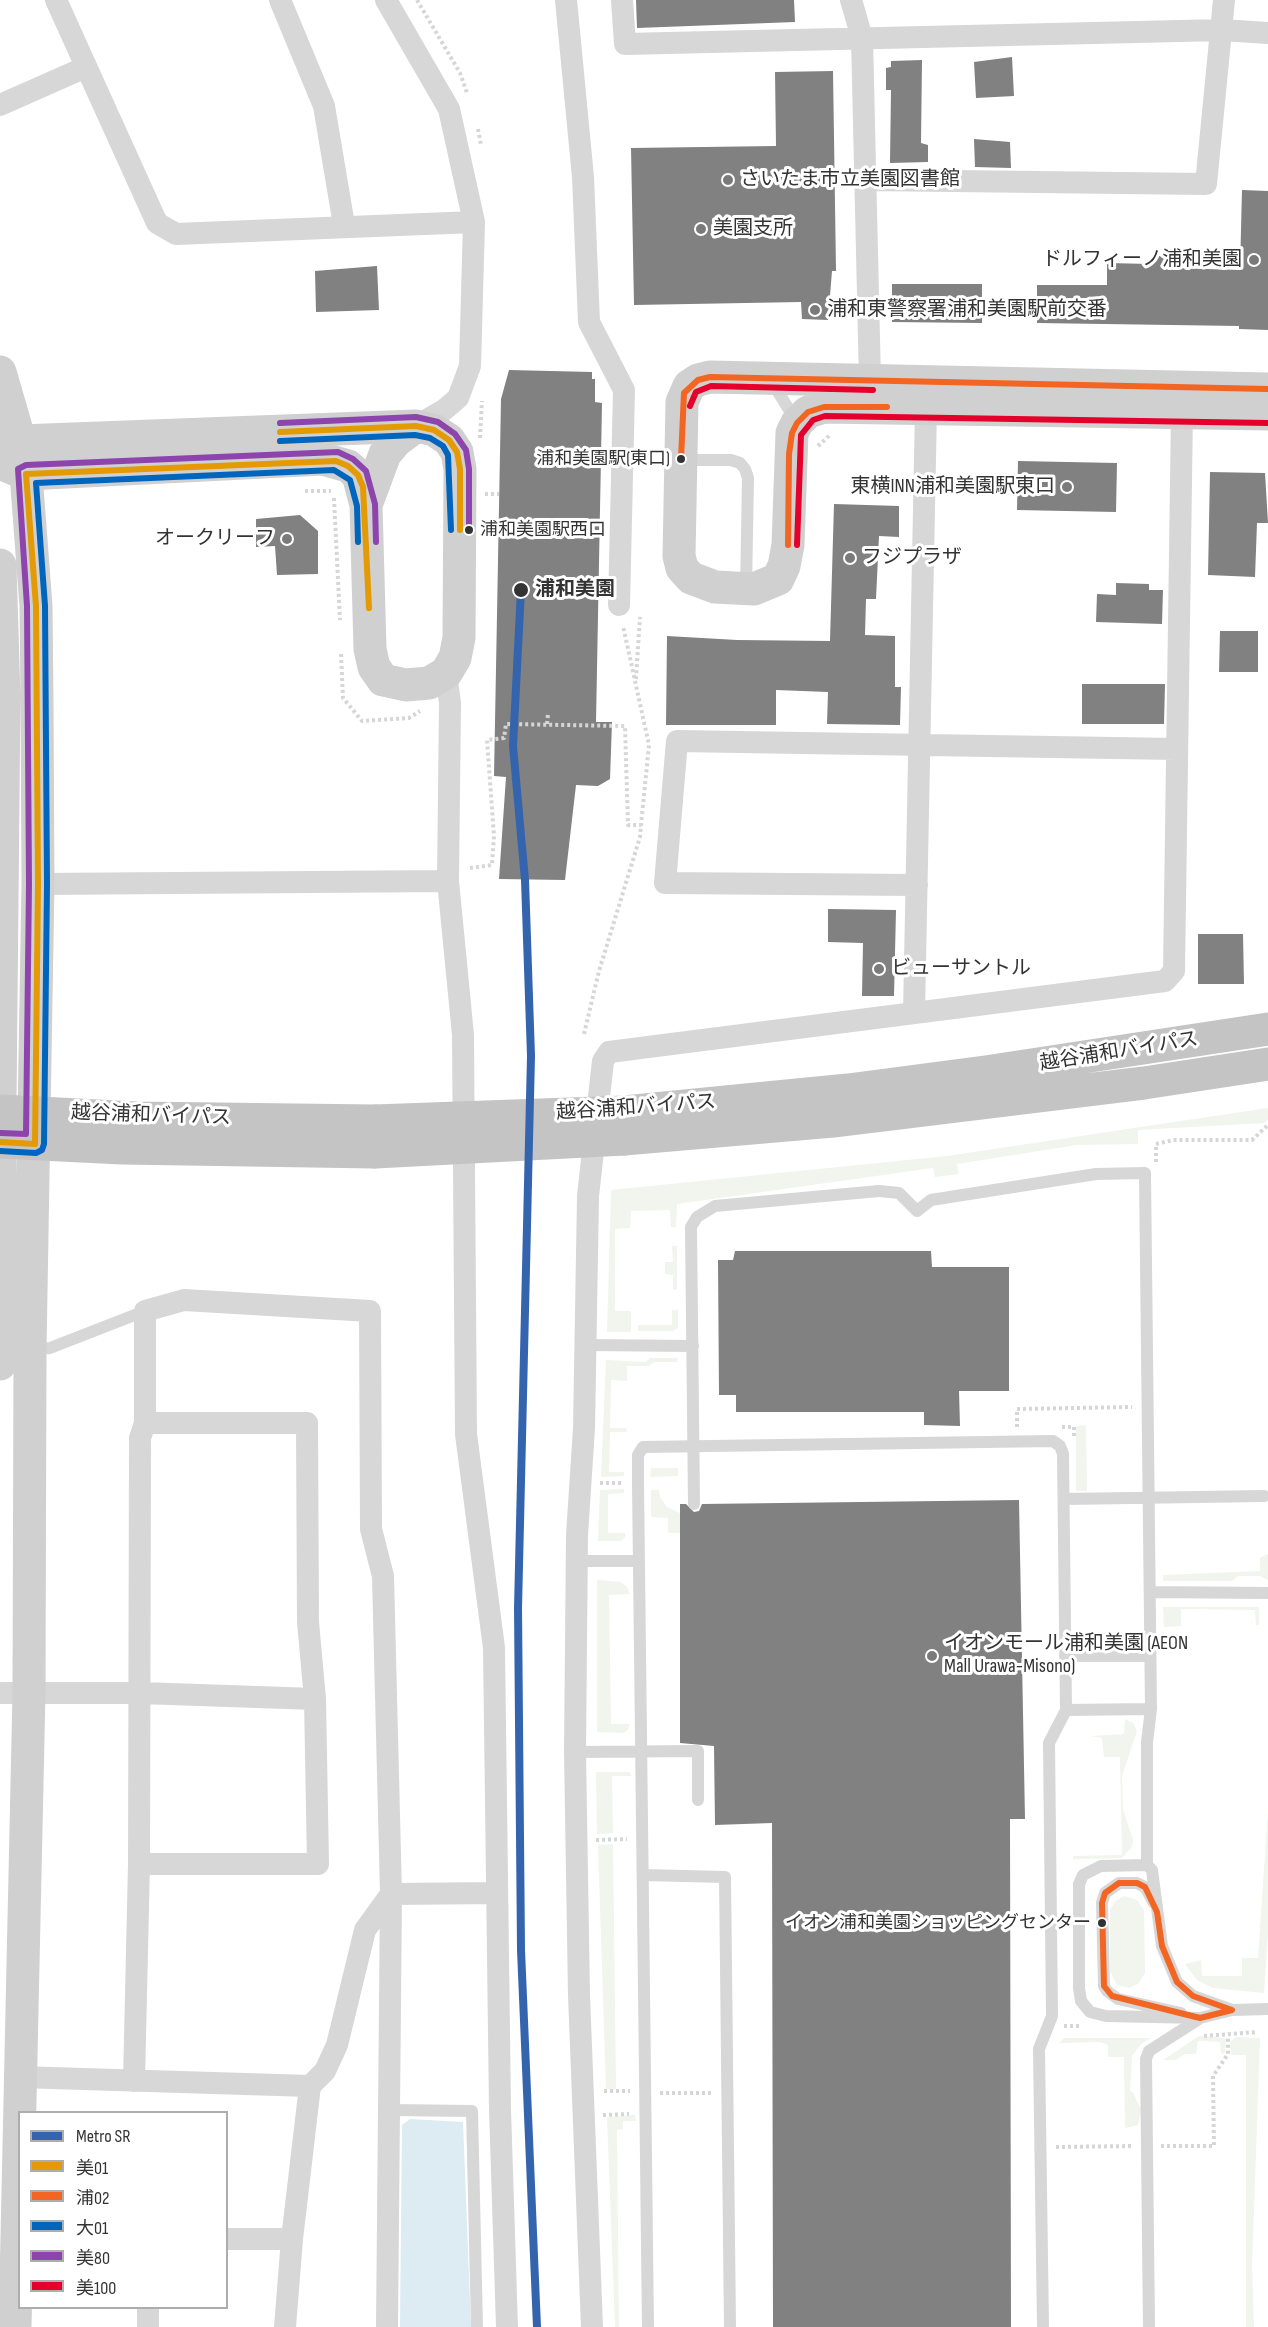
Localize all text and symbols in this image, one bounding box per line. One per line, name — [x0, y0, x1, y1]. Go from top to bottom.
place label: さいたま市立美園図書館 — [740, 168, 960, 192]
marker: さいたま市立美園図書館 — [721, 173, 735, 187]
place label: 美園支所 — [713, 217, 793, 241]
marker: 美園支所 — [694, 222, 708, 236]
place label: ドルフィーノ浦和美園 — [1042, 248, 1242, 272]
marker: ドルフィーノ浦和美園 — [1247, 253, 1261, 267]
place label: 浦和東警察署浦和美園駅前交番 — [827, 298, 1107, 322]
marker: 浦和東警察署浦和美園駅前交番 — [808, 303, 822, 317]
place label: 浦和美園駅(東口) — [536, 448, 670, 470]
marker: 浦和美園駅(東口) — [675, 453, 687, 465]
place label: 東横INN浦和美園駅東口 — [851, 475, 1055, 499]
marker: 東横INN浦和美園駅東口 — [1060, 480, 1074, 494]
place label: 浦和美園駅西口 — [480, 519, 606, 541]
marker: 浦和美園駅西口 — [463, 524, 475, 536]
place label: オークリーフ — [155, 527, 275, 551]
marker: オークリーフ — [280, 532, 294, 546]
place label: フジプラザ — [862, 546, 962, 570]
marker: フジプラザ — [843, 551, 857, 565]
place label: 浦和美園 — [535, 578, 615, 602]
marker: 浦和美園 — [512, 581, 530, 599]
place label: ビューサントル — [891, 957, 1031, 981]
marker: ビューサントル — [872, 962, 886, 976]
street label: 越谷浦和バイパス — [1038, 1028, 1200, 1076]
street label: 越谷浦和バイパス — [555, 1090, 717, 1126]
street label: 越谷浦和バイパス — [71, 1101, 231, 1131]
place label: イオンモール浦和美園 (AEON Mall Urawa-Misono) — [944, 1632, 1188, 1679]
marker: イオンモール浦和美園 (AEON Mall Urawa-Misono) — [925, 1649, 939, 1663]
place label: イオン浦和美園ショッピングセンター — [785, 1912, 1091, 1934]
marker: イオン浦和美園ショッピングセンター — [1096, 1917, 1108, 1929]
legend — [18, 2111, 228, 2309]
text: Metro SR — [76, 2126, 131, 2147]
text: 美01 — [76, 2158, 108, 2179]
text: 浦02 — [76, 2188, 109, 2209]
text: 大01 — [76, 2218, 108, 2239]
text: 美80 — [76, 2248, 110, 2269]
text: 美100 — [76, 2278, 116, 2299]

